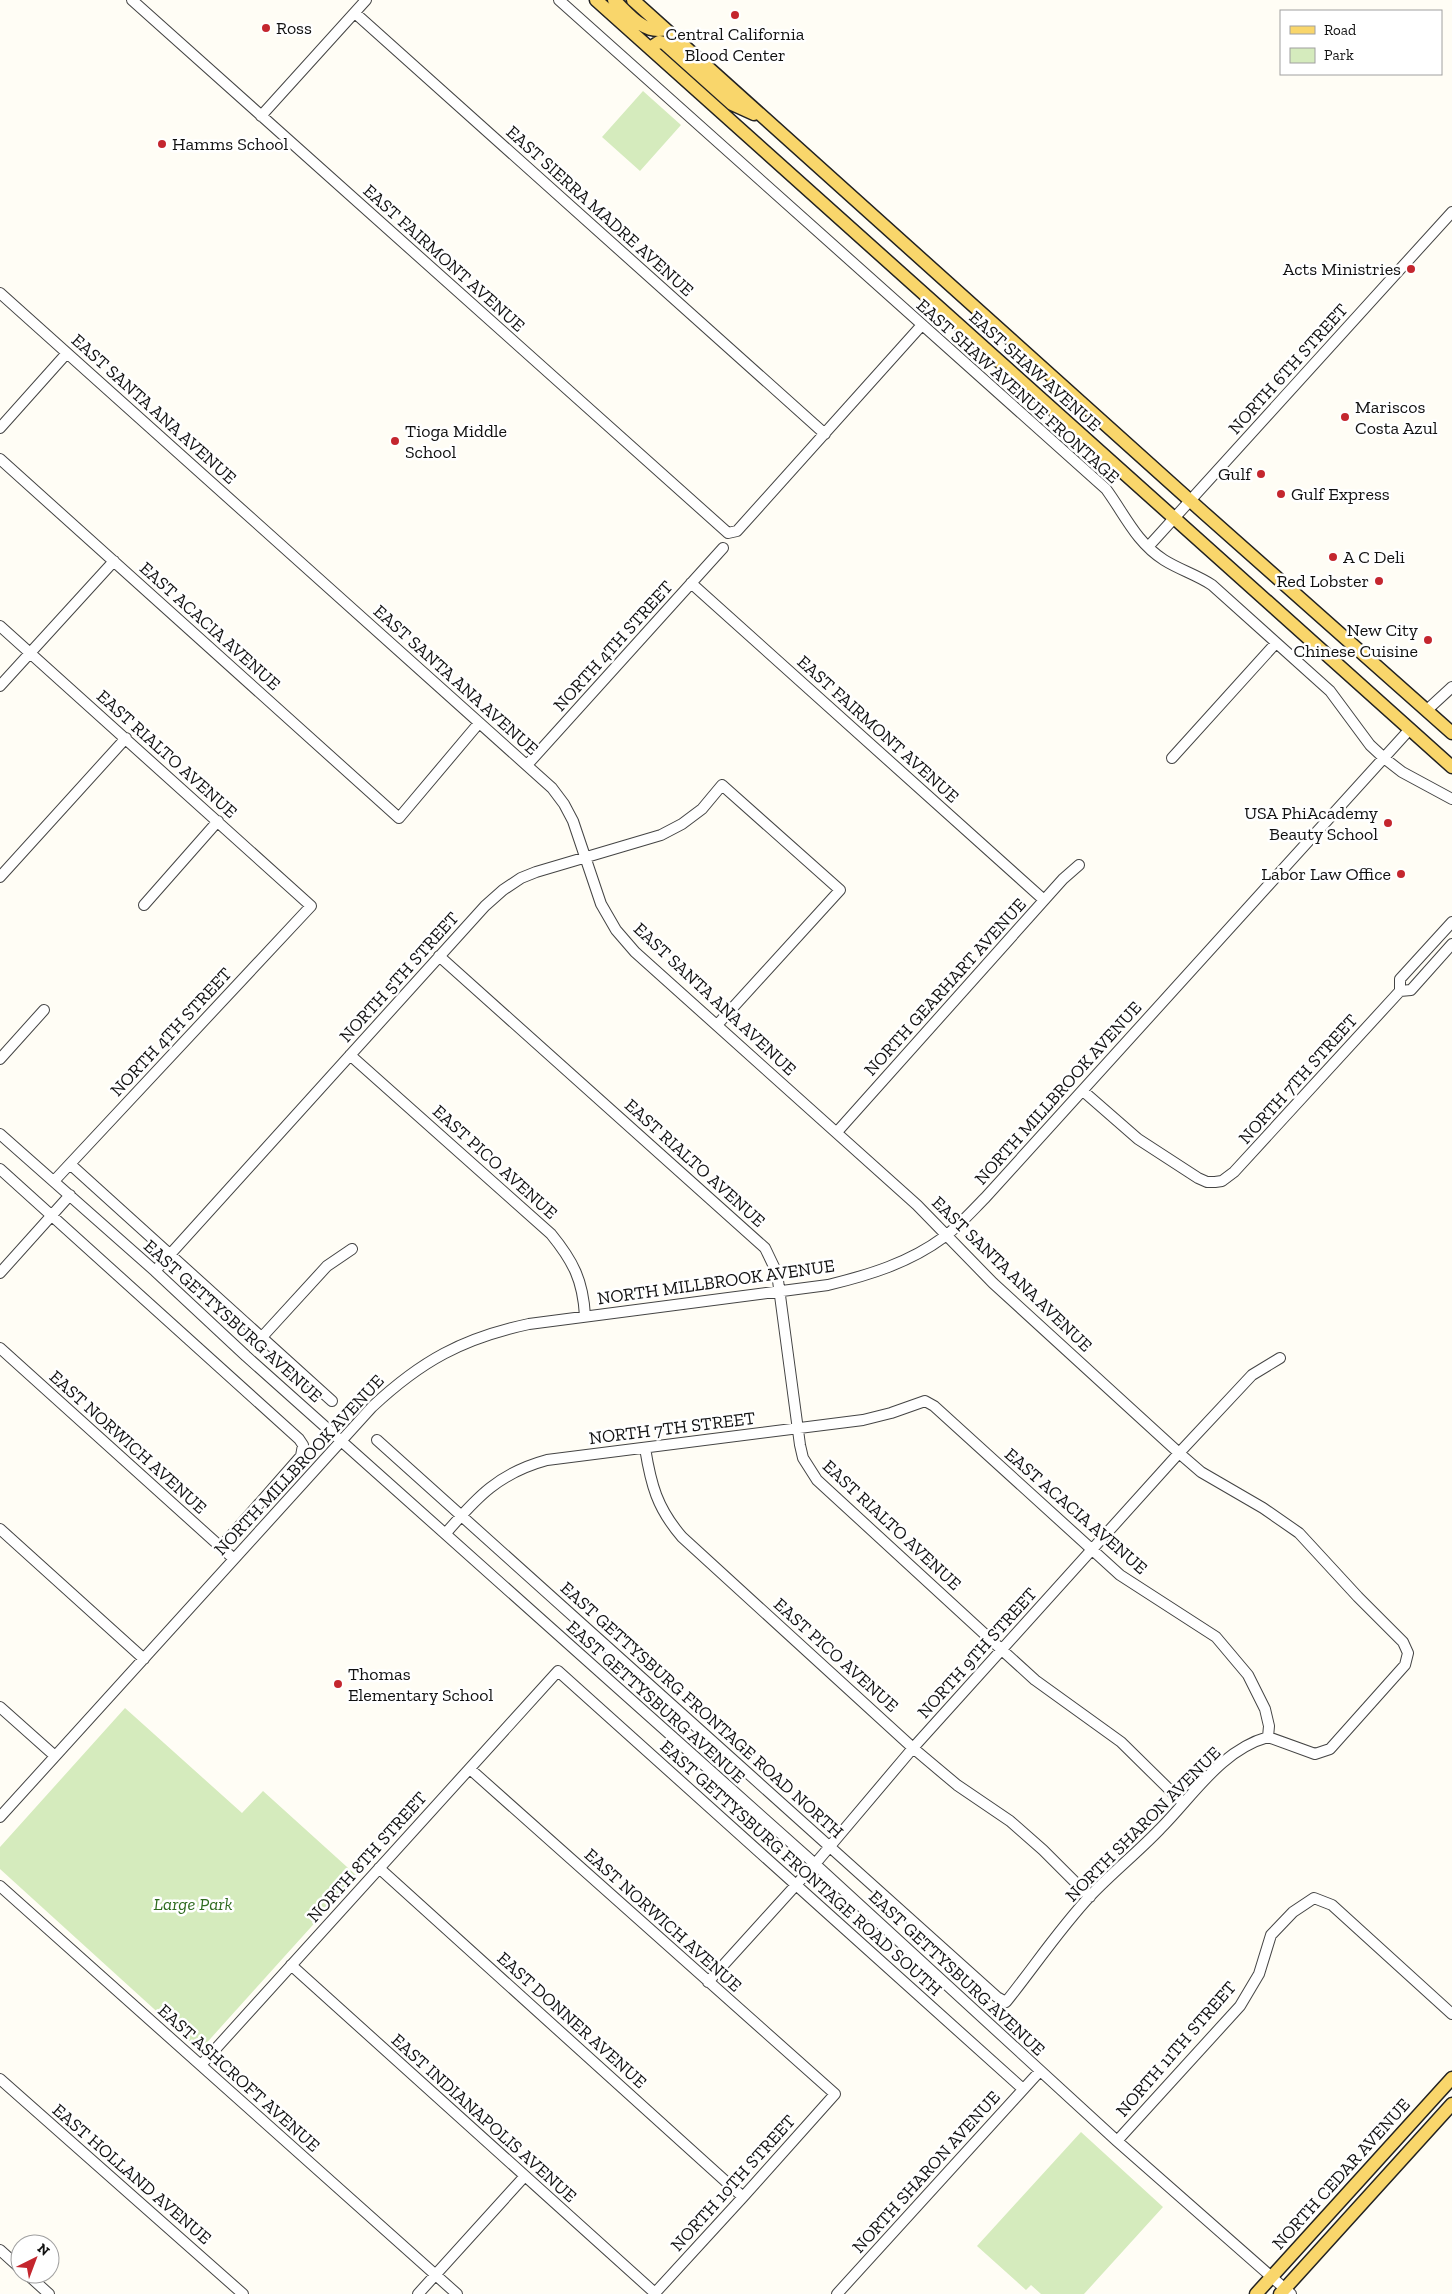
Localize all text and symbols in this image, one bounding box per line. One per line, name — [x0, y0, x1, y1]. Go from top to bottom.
marker: Central California Blood Center — [729, 9, 741, 21]
legend — [1280, 10, 1442, 75]
place label: Ross — [276, 17, 312, 39]
text: Road — [1324, 21, 1357, 39]
marker: Ross — [260, 22, 272, 34]
place label: Central California Blood Center — [666, 23, 805, 66]
text: Park — [1324, 46, 1354, 64]
street label: EAST SIERRA MADRE AVENUE — [502, 121, 698, 301]
place label: Hamms School — [172, 133, 289, 155]
marker: Hamms School — [156, 138, 168, 150]
street label: EAST FAIRMONT AVENUE — [359, 179, 529, 337]
place label: Acts Ministries — [1283, 258, 1401, 280]
marker: Acts Ministries — [1405, 263, 1417, 275]
street label: EAST SHAW AVENUE FRONTAGE — [912, 294, 1124, 488]
street label: NORTH 6TH STREET — [1223, 299, 1353, 439]
street label: EAST SHAW AVENUE — [965, 306, 1105, 436]
street label: EAST SANTA ANA AVENUE — [67, 329, 241, 489]
place label: Mariscos Costa Azul — [1355, 396, 1438, 439]
marker: Mariscos Costa Azul — [1339, 411, 1351, 423]
place label: Tioga Middle School — [405, 420, 507, 463]
marker: Tioga Middle School — [389, 435, 401, 447]
place label: Gulf — [1218, 463, 1252, 485]
marker: Gulf — [1255, 468, 1267, 480]
place label: Gulf Express — [1291, 483, 1390, 505]
marker: Gulf Express — [1275, 488, 1287, 500]
place label: A C Deli — [1343, 546, 1405, 568]
marker: A C Deli — [1327, 551, 1339, 563]
street label: EAST ACACIA AVENUE — [135, 557, 285, 695]
place label: Red Lobster — [1276, 570, 1369, 592]
marker: Red Lobster — [1373, 575, 1385, 587]
street label: NORTH 4TH STREET — [549, 576, 677, 716]
street label: EAST SANTA ANA AVENUE — [369, 600, 543, 760]
place label: New City Chinese Cuisine — [1294, 619, 1419, 662]
marker: New City Chinese Cuisine — [1422, 634, 1434, 646]
street label: EAST FAIRMONT AVENUE — [793, 650, 963, 808]
street label: EAST RIALTO AVENUE — [92, 685, 242, 823]
place label: USA PhiAcademy Beauty School — [1244, 802, 1379, 845]
marker: USA PhiAcademy Beauty School — [1382, 817, 1394, 829]
place label: Labor Law Office — [1261, 863, 1391, 885]
marker: Labor Law Office — [1395, 868, 1407, 880]
street label: NORTH GEARHART AVENUE — [859, 894, 1031, 1080]
street label: NORTH 5TH STREET — [335, 907, 463, 1047]
street label: EAST SANTA ANA AVENUE — [629, 918, 801, 1080]
street label: NORTH 4TH STREET — [106, 963, 236, 1101]
street label: NORTH MILLBROOK AVENUE — [970, 997, 1146, 1189]
street label: NORTH 7TH STREET — [1234, 1009, 1362, 1149]
street label: EAST RIALTO AVENUE — [620, 1094, 770, 1232]
street label: EAST PICO AVENUE — [428, 1100, 562, 1224]
street label: EAST SANTA ANA AVENUE — [927, 1192, 1097, 1356]
street label: EAST GETTYSBURG AVENUE — [139, 1235, 327, 1407]
street label: NORTH MILLBROOK AVENUE — [596, 1254, 836, 1310]
street label: EAST NORWICH AVENUE — [45, 1366, 211, 1518]
street label: NORTH MILLBROOK AVENUE — [209, 1370, 389, 1560]
street label: NORTH 7TH STREET — [588, 1407, 756, 1449]
street label: EAST ACACIA AVENUE — [1000, 1443, 1152, 1579]
street label: EAST RIALTO AVENUE — [818, 1455, 966, 1595]
street label: EAST GETTYSBURG FRONTAGE ROAD NORTH — [556, 1577, 848, 1843]
street label: NORTH 9TH STREET — [913, 1583, 1041, 1723]
street label: EAST PICO AVENUE — [769, 1593, 903, 1717]
street label: EAST GETTYSBURG AVENUE — [562, 1616, 750, 1788]
place label: Thomas Elementary School — [348, 1663, 493, 1706]
marker: Thomas Elementary School — [332, 1678, 344, 1690]
street label: EAST GETTYSBURG FRONTAGE ROAD SOUTH — [656, 1735, 946, 2001]
street label: NORTH SHARON AVENUE — [1061, 1742, 1225, 1906]
street label: NORTH 8TH STREET — [302, 1787, 432, 1927]
street label: EAST NORWICH AVENUE — [580, 1844, 746, 1996]
street label: EAST GETTYSBURG AVENUE — [864, 1886, 1050, 2060]
park label: Large Park — [154, 1893, 232, 1915]
street label: EAST DONNER AVENUE — [493, 1947, 651, 2093]
street label: NORTH 11TH STREET — [1111, 1977, 1241, 2121]
street label: EAST ASHCROFT AVENUE — [154, 1999, 324, 2157]
street label: EAST INDIANAPOLIS AVENUE — [387, 2029, 581, 2207]
street label: NORTH SHARON AVENUE — [847, 2086, 1005, 2258]
street label: NORTH CEDAR AVENUE — [1267, 2094, 1415, 2254]
street label: EAST HOLLAND AVENUE — [48, 2099, 216, 2249]
street label: NORTH 10TH STREET — [666, 2110, 800, 2256]
north arrow — [10, 2234, 60, 2284]
text: N — [34, 2240, 53, 2260]

